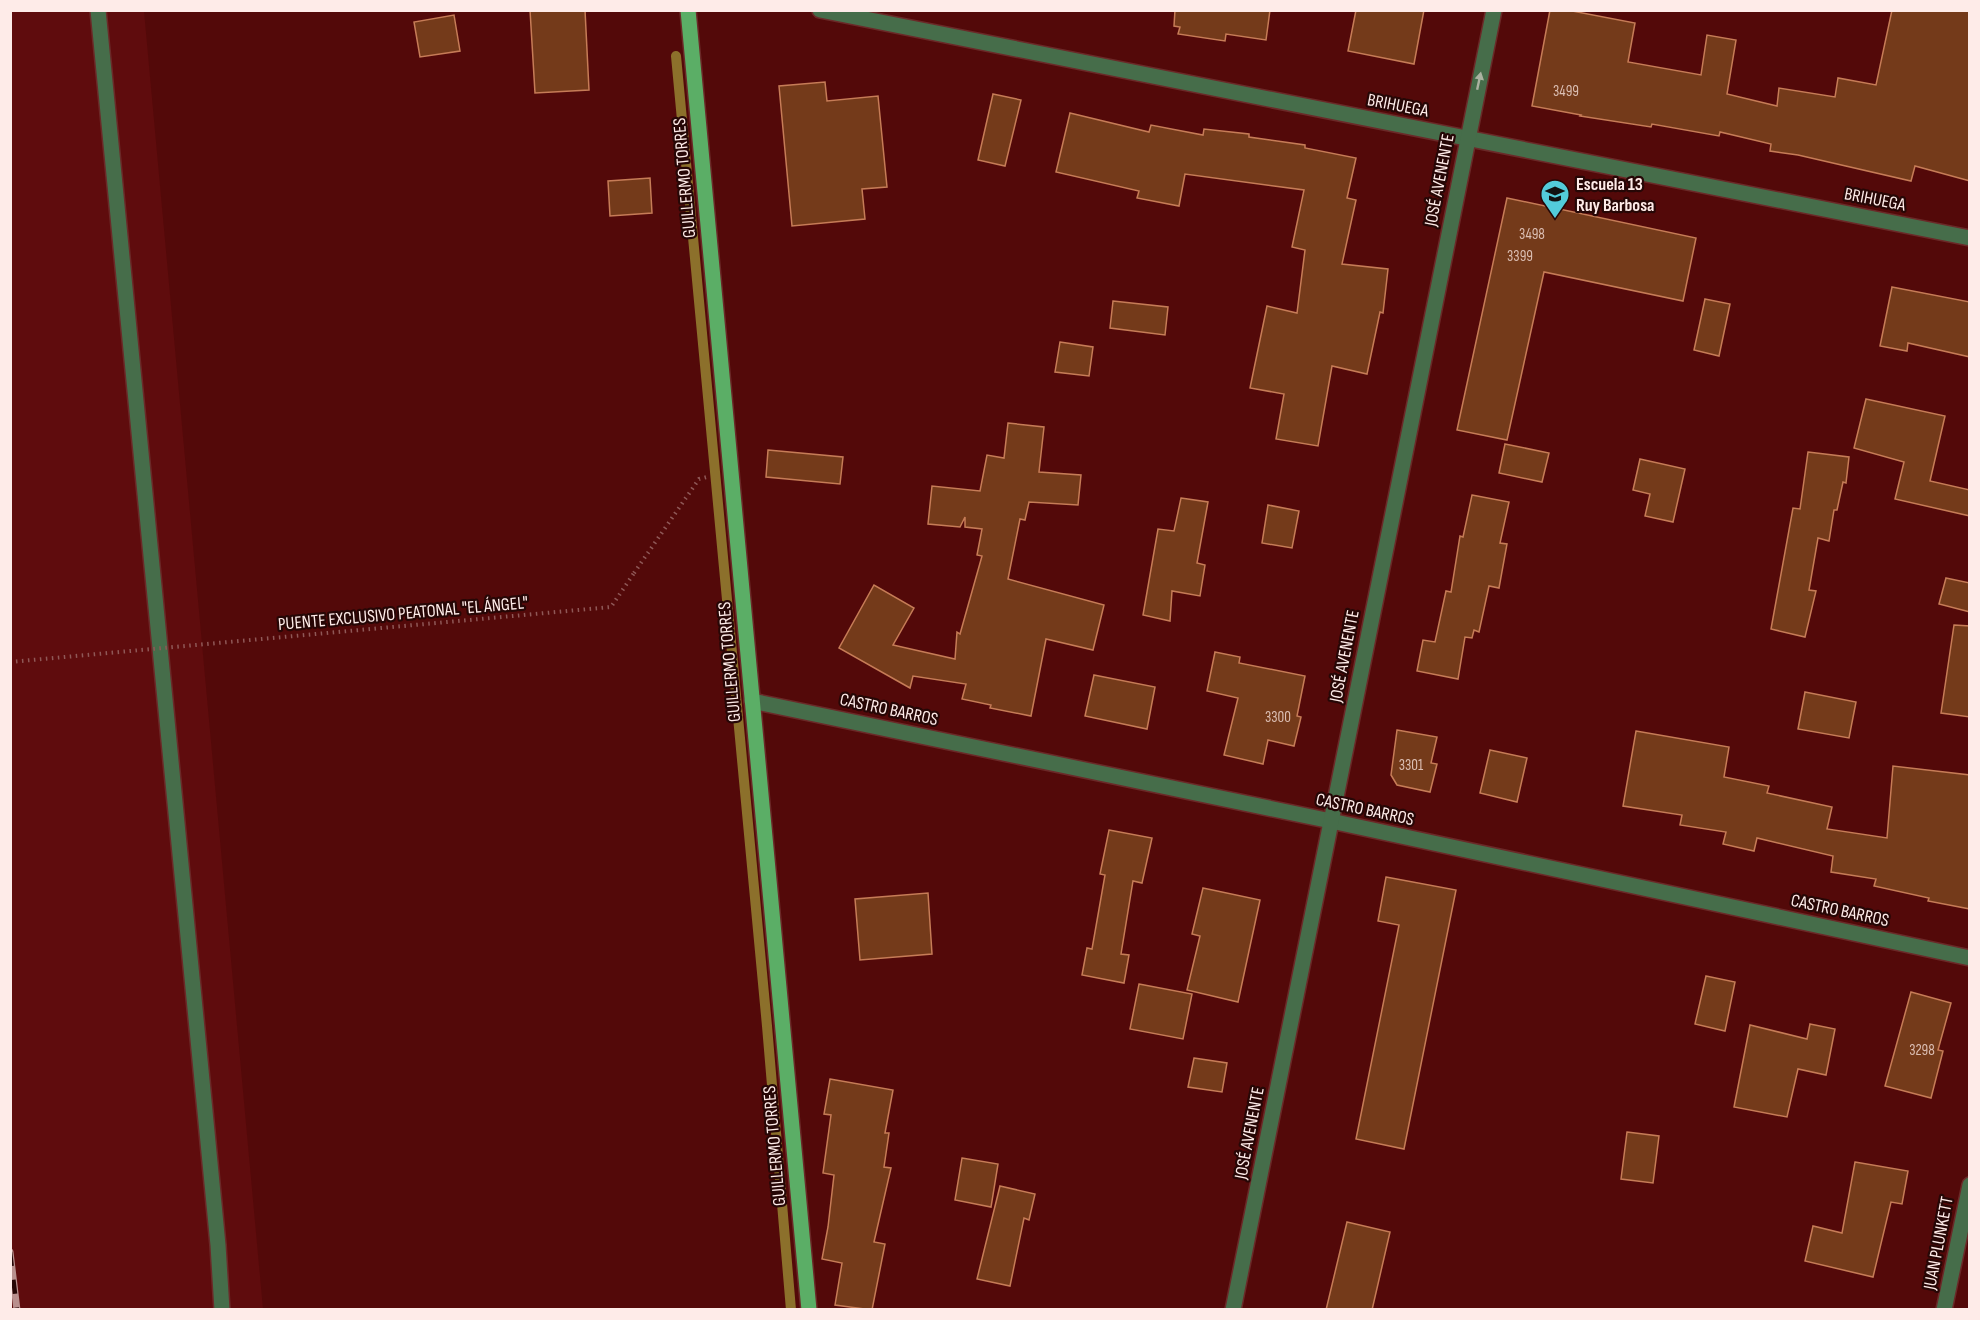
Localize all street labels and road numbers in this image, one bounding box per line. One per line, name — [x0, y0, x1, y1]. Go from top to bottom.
street label: BRIHUEGA — [1366, 89, 1431, 122]
street label: GUILLERMO TORRES — [669, 117, 700, 239]
street label: JOSÉ AVENENTE — [1420, 132, 1459, 229]
street label: BRIHUEGA — [1843, 183, 1908, 216]
street label: PUENTE EXCLUSIVO PEATONAL "EL ÁNGEL" — [277, 592, 529, 635]
street label: GUILLERMO TORRES — [714, 601, 745, 723]
street label: JOSÉ AVENENTE — [1325, 608, 1364, 705]
street label: CASTRO BARROS — [838, 689, 940, 730]
street label: CASTRO BARROS — [1314, 789, 1416, 830]
street label: CASTRO BARROS — [1789, 890, 1891, 931]
street label: GUILLERMO TORRES — [759, 1085, 790, 1207]
street label: JOSÉ AVENENTE — [1230, 1085, 1269, 1182]
street label: JUAN PLUNKETT — [1919, 1195, 1958, 1292]

